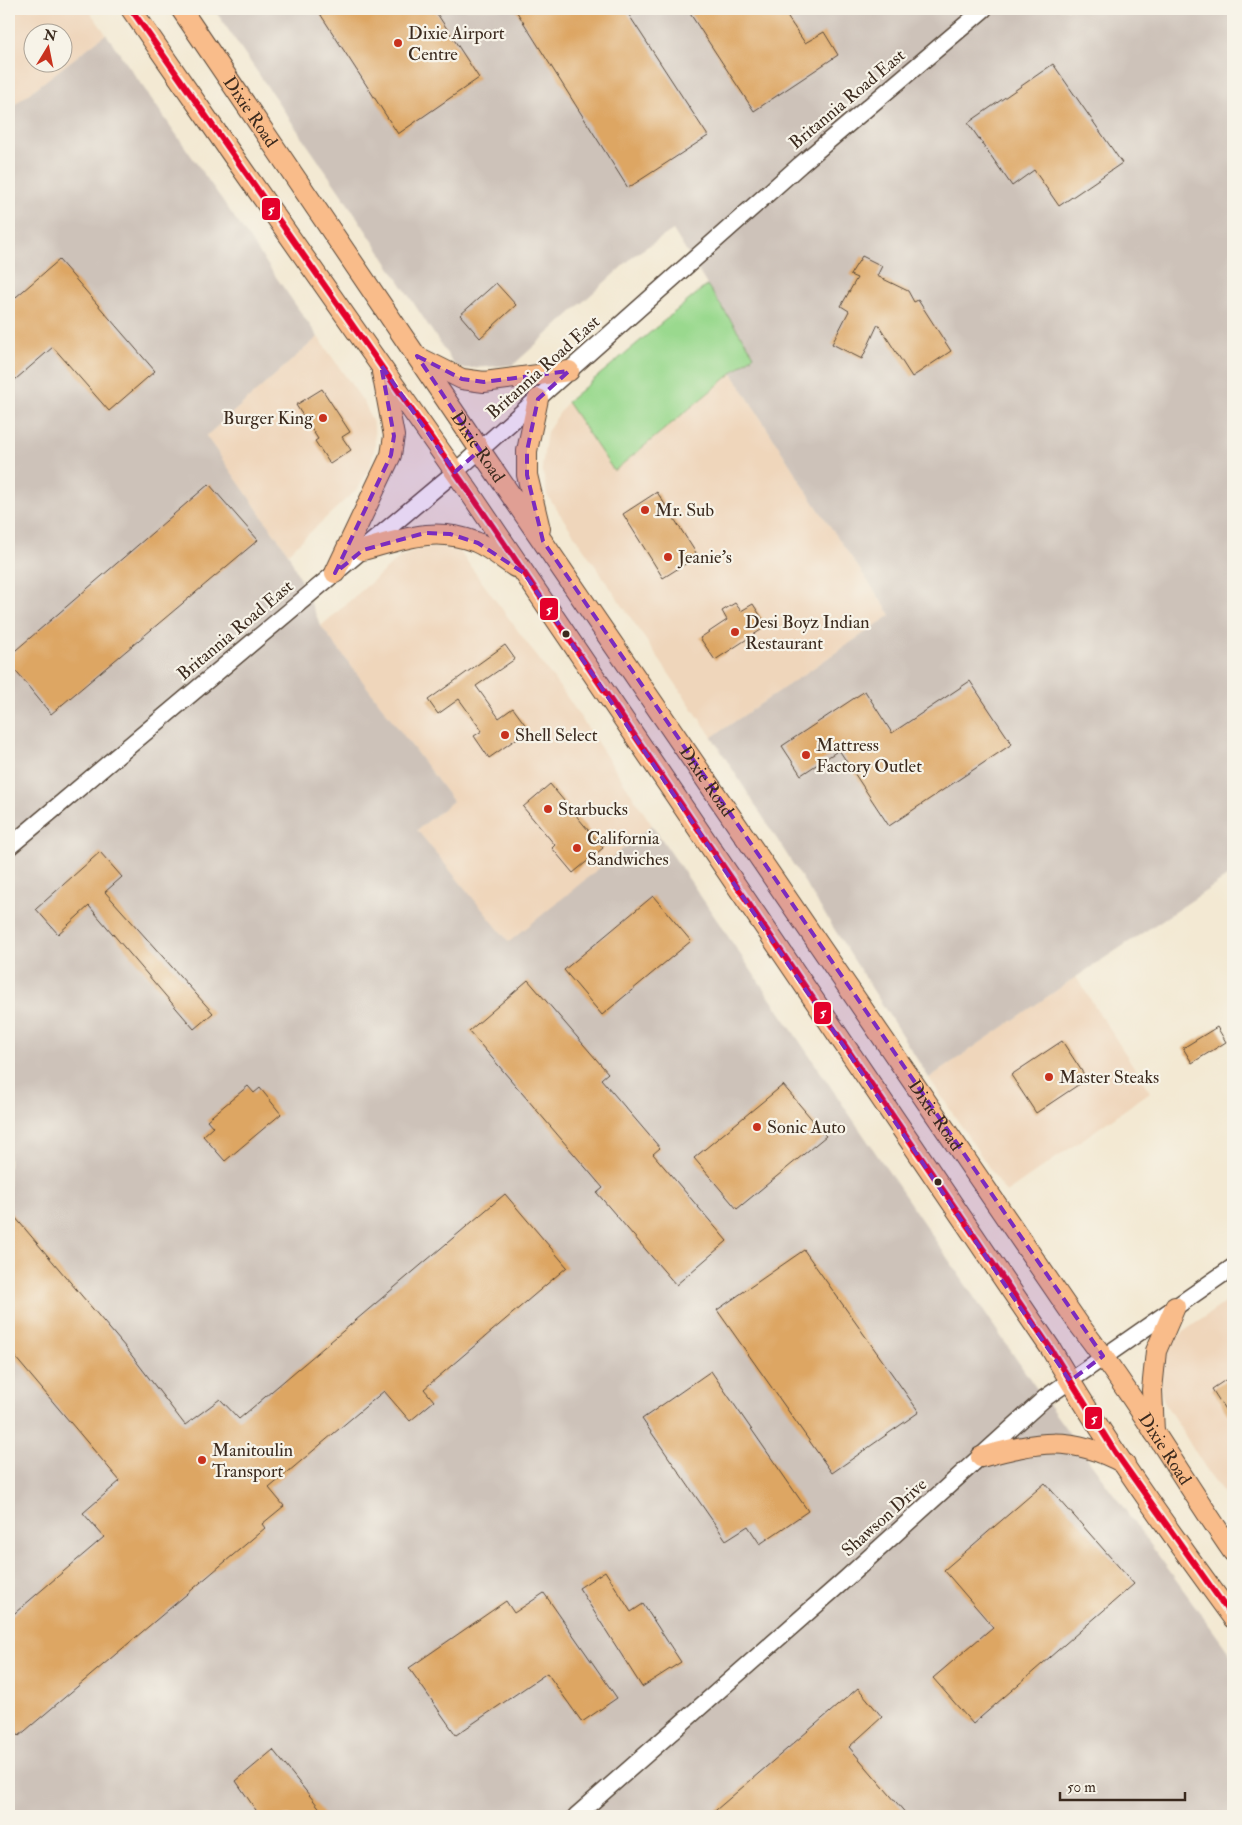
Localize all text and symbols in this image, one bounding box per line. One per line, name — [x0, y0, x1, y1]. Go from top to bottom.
north arrow — [22, 22, 72, 72]
place label: Dixie Airport Centre — [408, 22, 505, 66]
text: N — [42, 26, 58, 45]
marker: Dixie Airport Centre — [392, 37, 404, 49]
street label: Britannia Road East — [785, 44, 910, 155]
street label: Dixie Road — [218, 72, 283, 152]
line badge: 5 — [261, 197, 281, 221]
text: 5 — [268, 201, 275, 218]
street label: Britannia Road East — [482, 310, 605, 424]
place label: Burger King — [223, 407, 314, 430]
street label: Dixie Road — [445, 407, 510, 487]
marker: Burger King — [317, 412, 329, 424]
place label: Mr. Sub — [655, 499, 714, 522]
marker: Mr. Sub — [639, 504, 651, 516]
place label: Jeanie's — [677, 546, 732, 569]
marker: Jeanie's — [662, 551, 674, 563]
street label: Britannia Road East — [173, 575, 298, 686]
line badge: 5 — [539, 597, 559, 621]
text: 5 — [546, 601, 553, 618]
place label: Desi Boyz Indian Restaurant — [745, 611, 870, 655]
marker: Desi Boyz Indian Restaurant — [729, 626, 741, 638]
unlabelled marker — [561, 629, 571, 639]
place label: Shell Select — [515, 724, 598, 747]
marker: Shell Select — [499, 729, 511, 741]
place label: Mattress Factory Outlet — [816, 734, 922, 778]
street label: Dixie Road — [674, 741, 739, 821]
marker: Mattress Factory Outlet — [800, 749, 812, 761]
place label: Starbucks — [558, 798, 628, 821]
marker: Starbucks — [542, 803, 554, 815]
place label: California Sandwiches — [587, 827, 669, 871]
marker: California Sandwiches — [571, 842, 583, 854]
line badge: 5 — [813, 1001, 832, 1025]
text: 5 — [820, 1004, 827, 1021]
place label: Master Steaks — [1059, 1066, 1159, 1089]
marker: Master Steaks — [1043, 1071, 1055, 1083]
street label: Dixie Road — [903, 1075, 968, 1156]
place label: Sonic Auto — [767, 1116, 846, 1139]
marker: Sonic Auto — [751, 1121, 763, 1133]
unlabelled marker — [933, 1177, 943, 1187]
line badge: 5 — [1084, 1406, 1103, 1430]
street label: Dixie Road — [1133, 1409, 1196, 1490]
text: 5 — [1091, 1410, 1098, 1427]
place label: Manitoulin Transport — [212, 1439, 293, 1483]
marker: Manitoulin Transport — [196, 1454, 208, 1466]
street label: Shawson Drive — [837, 1473, 932, 1562]
scale bar — [1060, 1770, 1184, 1802]
text: 50 m — [1067, 1778, 1096, 1797]

